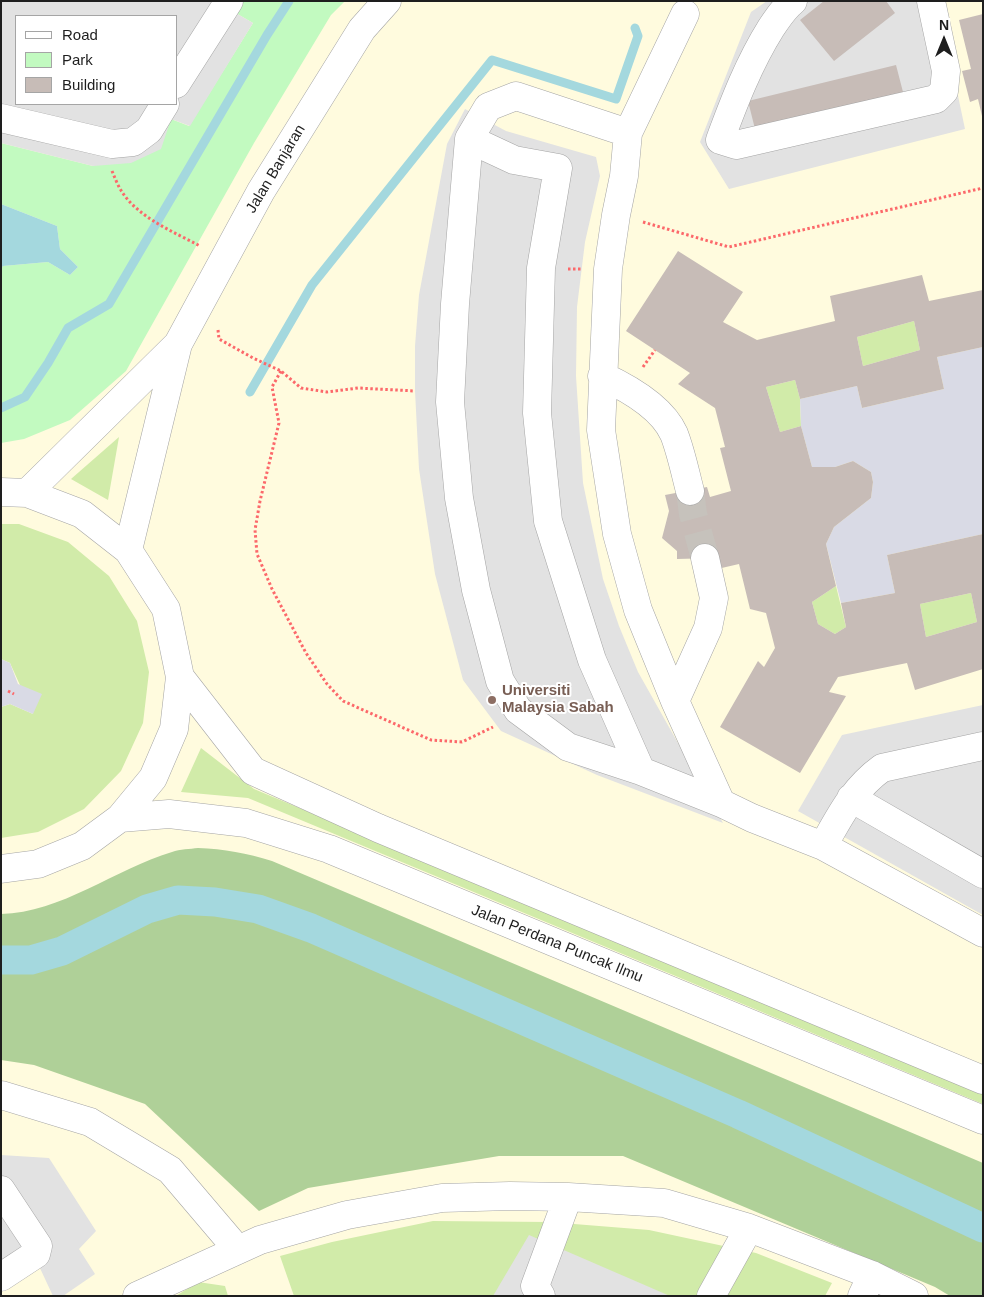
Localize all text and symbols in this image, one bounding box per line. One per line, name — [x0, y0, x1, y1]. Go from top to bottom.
legend — [15, 15, 178, 105]
north arrow — [919, 15, 969, 65]
text: N — [939, 17, 949, 33]
text: Road — [62, 26, 98, 43]
text: Park — [62, 51, 93, 68]
text: Building — [62, 76, 115, 93]
street label: Jalan Banjaran — [243, 121, 309, 217]
place label: Universiti Malaysia Sabah — [502, 682, 614, 717]
marker: Universiti Malaysia Sabah — [486, 694, 498, 706]
street label: Jalan Perdana Puncak Ilmu — [469, 901, 645, 987]

